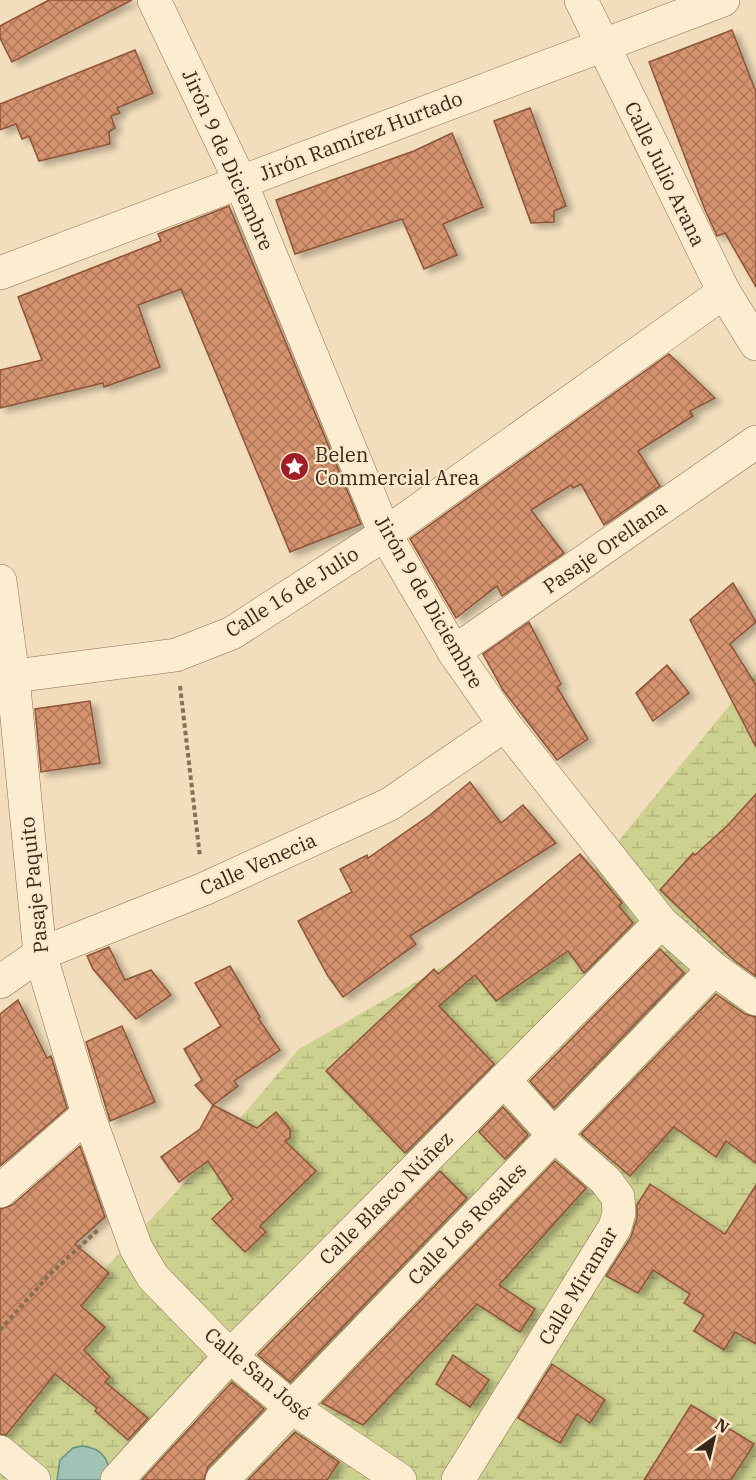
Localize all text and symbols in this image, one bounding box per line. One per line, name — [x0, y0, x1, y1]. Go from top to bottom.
street label: Jirón 9 de Diciembre — [176, 65, 281, 255]
street label: Jirón Ramírez Hurtado — [255, 84, 466, 187]
street label: Calle Julio Arana — [619, 97, 712, 251]
place label: Belen Commercial Area — [315, 441, 479, 491]
place icon: Belen Commercial Area — [278, 451, 310, 483]
street label: Pasaje Orellana — [537, 494, 672, 599]
street label: Jirón 9 de Diciembre — [369, 510, 490, 693]
street label: Calle 16 de Julio — [220, 540, 363, 643]
street label: Pasaje Paquito — [13, 815, 54, 955]
street label: Calle Venecia — [195, 826, 320, 901]
street label: Calle Blasco Núñez — [313, 1125, 458, 1270]
street label: Calle Los Rosales — [401, 1157, 532, 1291]
street label: Calle Miramar — [532, 1221, 624, 1350]
street label: Calle San José — [199, 1321, 318, 1426]
north arrow — [684, 1408, 744, 1468]
text: N — [712, 1414, 733, 1437]

